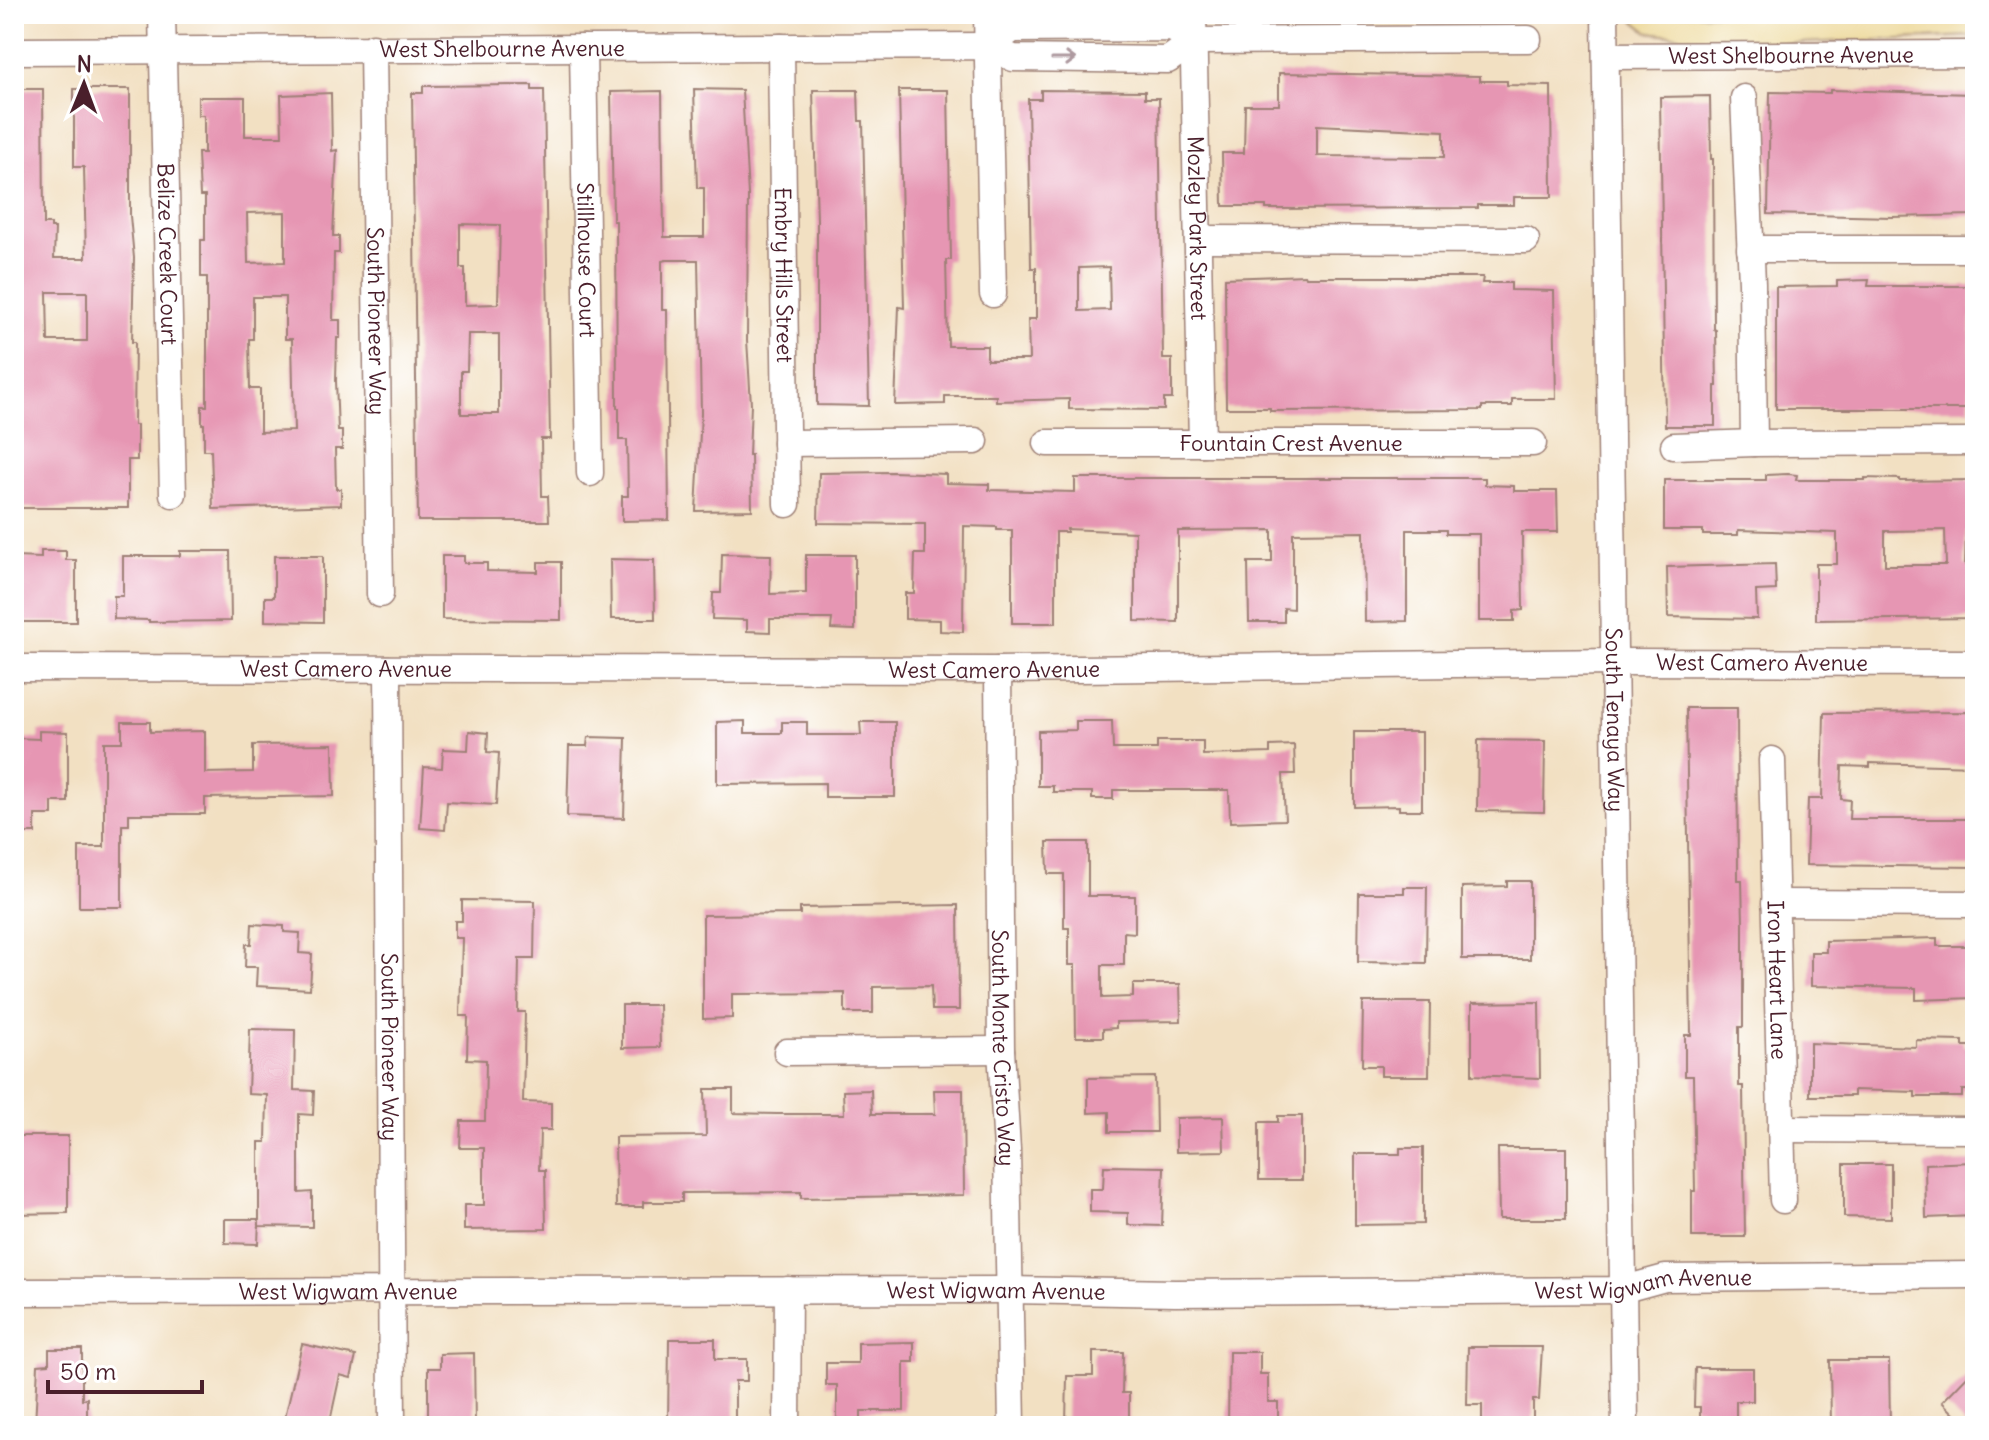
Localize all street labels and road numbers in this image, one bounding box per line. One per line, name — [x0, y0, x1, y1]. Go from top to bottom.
street label: West Shelbourne Avenue — [379, 34, 625, 63]
street label: West Shelbourne Avenue — [1668, 40, 1914, 70]
street label: Mozley Park Street — [1182, 135, 1213, 320]
street label: Belize Creek Court — [151, 163, 184, 345]
street label: Stillhouse Court — [571, 182, 602, 338]
street label: Embry Hills Street — [769, 187, 799, 363]
street label: South Pioneer Way — [361, 227, 392, 415]
street label: Fountain Crest Avenue — [1179, 429, 1403, 457]
street label: South Tenaya Way — [1600, 628, 1630, 812]
street label: West Camero Avenue — [1656, 648, 1868, 677]
street label: West Camero Avenue — [240, 654, 452, 683]
street label: West Camero Avenue — [888, 655, 1100, 684]
street label: Iron Heart Lane — [1762, 900, 1793, 1060]
street label: South Monte Cristo Way — [986, 929, 1021, 1167]
street label: South Pioneer Way — [375, 953, 404, 1141]
street label: West Wigwam Avenue — [1534, 1262, 1752, 1305]
street label: West Wigwam Avenue — [886, 1276, 1106, 1306]
street label: West Wigwam Avenue — [238, 1277, 458, 1306]

